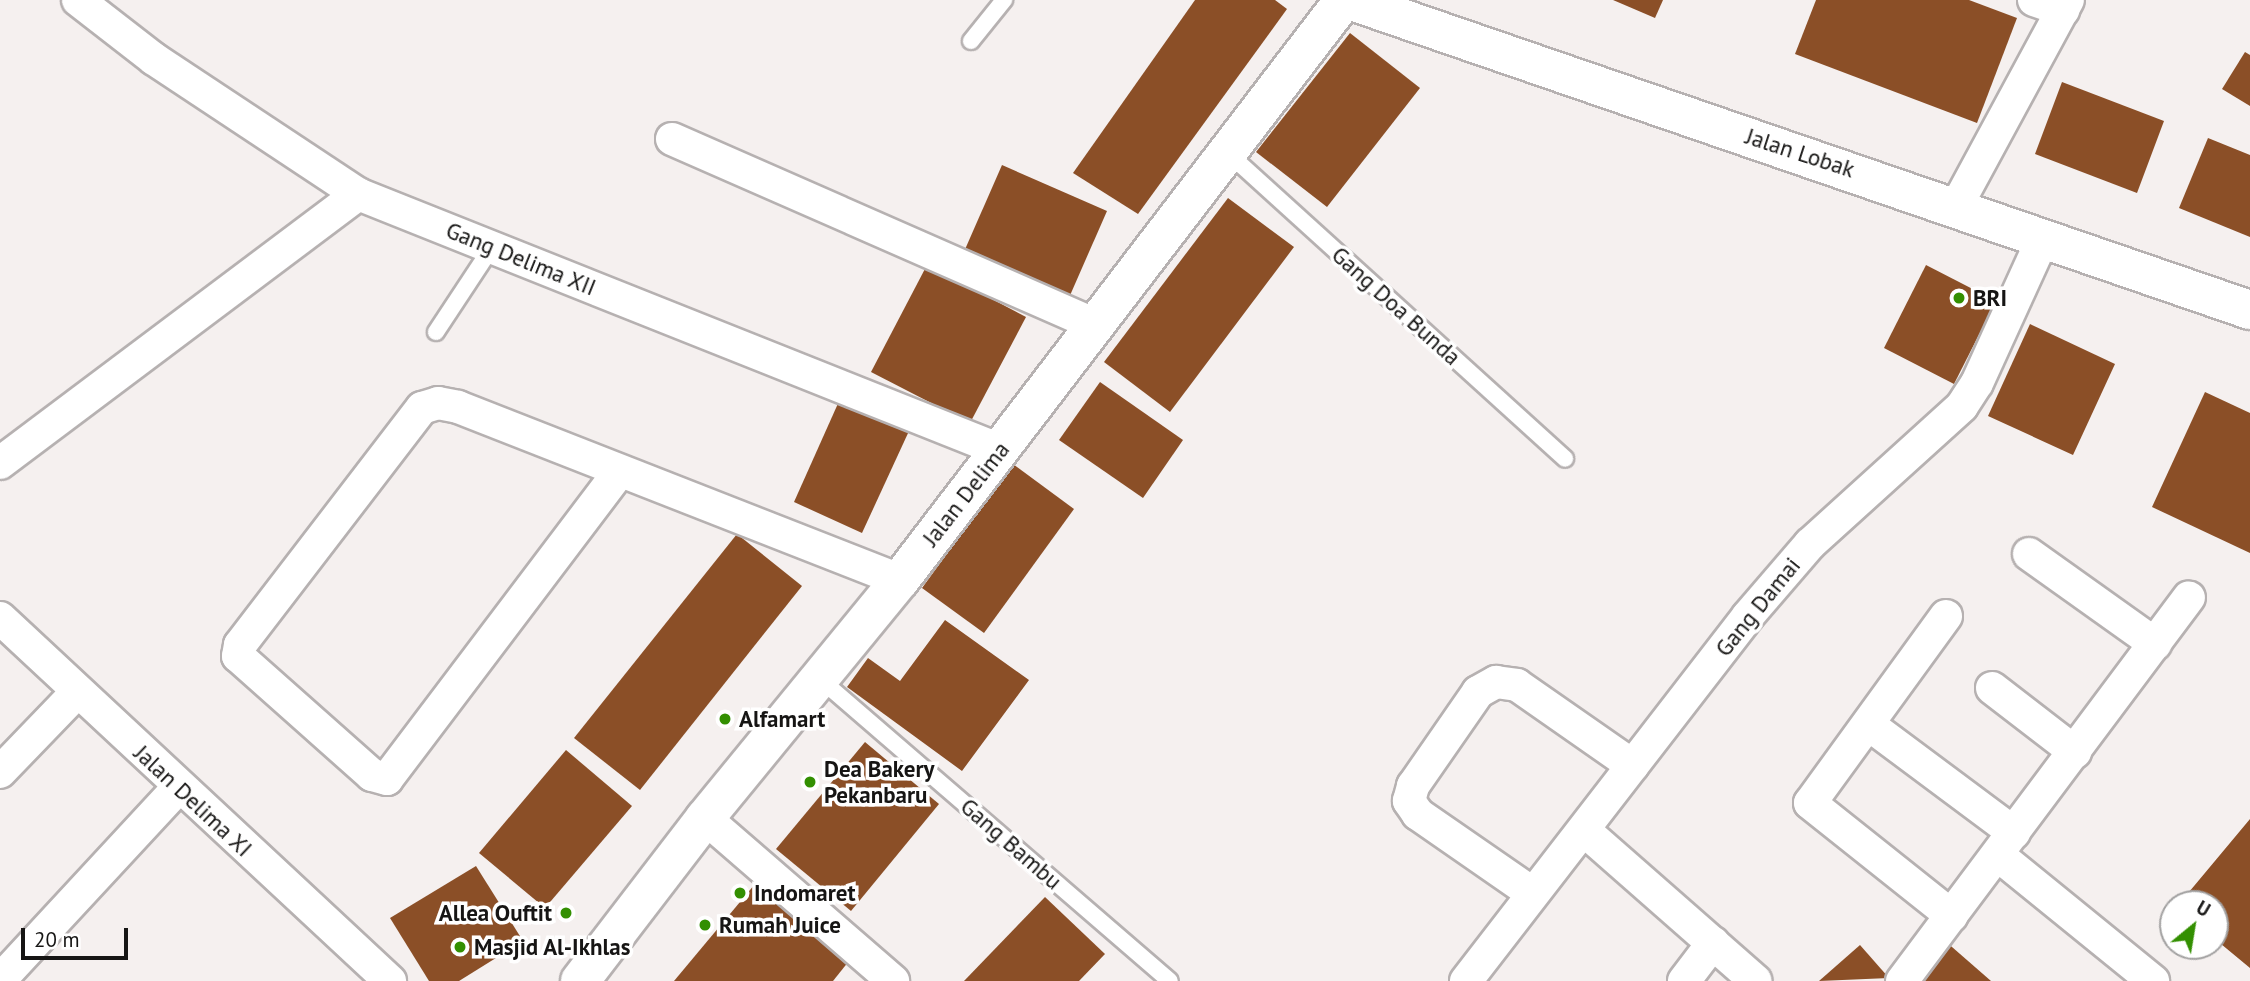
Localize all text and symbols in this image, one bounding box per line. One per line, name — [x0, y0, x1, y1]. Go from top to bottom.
street label: Jalan Lobak — [1742, 122, 1858, 184]
street label: Gang Delima XII — [442, 216, 600, 302]
street label: Gang Doa Bunda — [1326, 241, 1466, 371]
place label: BRI — [1973, 284, 2007, 312]
marker: BRI — [1951, 290, 1967, 306]
street label: Jalan Delima — [917, 436, 1015, 552]
street label: Gang Damai — [1710, 552, 1806, 662]
place label: Alfamart — [739, 705, 825, 733]
marker: Alfamart — [717, 711, 733, 727]
street label: Jalan Delima XI — [128, 739, 258, 863]
place label: Dea Bakery Pekanbaru — [824, 755, 935, 809]
marker: Dea Bakery Pekanbaru — [802, 774, 818, 790]
street label: Gang Bambu — [955, 793, 1067, 895]
place label: Indomaret — [754, 879, 856, 907]
marker: Indomaret — [732, 885, 748, 901]
north arrow — [2159, 890, 2229, 960]
text: U — [2192, 895, 2215, 922]
place label: Allea Ouftit — [438, 899, 552, 927]
marker: Allea Ouftit — [558, 905, 574, 921]
place label: Rumah Juice — [719, 911, 841, 939]
scale bar — [24, 914, 131, 958]
marker: Rumah Juice — [697, 917, 713, 933]
text: 20 m — [34, 926, 80, 953]
place label: Masjid Al-Ikhlas — [474, 933, 631, 961]
marker: Masjid Al-Ikhlas — [452, 939, 468, 955]

